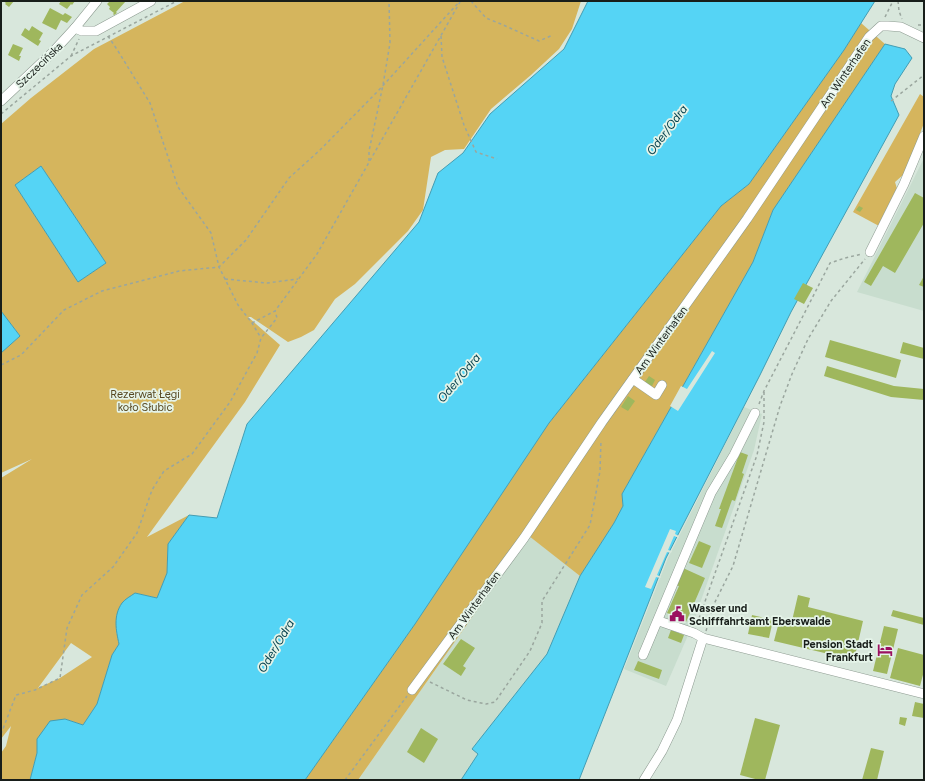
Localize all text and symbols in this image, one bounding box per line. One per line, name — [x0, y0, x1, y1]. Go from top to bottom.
street label: Am Winterhafen — [818, 36, 873, 110]
street label: Szczecińska — [13, 40, 65, 91]
water label: Oder/Odra — [644, 102, 690, 158]
street label: Am Winterhafen — [632, 304, 690, 377]
water label: Oder/Odra — [435, 351, 483, 405]
park label: Rezerwat Łęgi koło Słubic — [110, 388, 180, 414]
street label: Am Winterhafen — [445, 569, 503, 642]
place label: Wasser und Schifffahrtsamt Eberswalde — [689, 602, 831, 628]
public building icon: Wasser und Schifffahrtsamt Eberswalde — [668, 605, 686, 623]
water label: Oder/Odra — [255, 617, 297, 675]
place label: Pension Stadt Frankfurt — [803, 638, 874, 664]
hotel icon: Pension Stadt Frankfurt — [876, 641, 894, 659]

